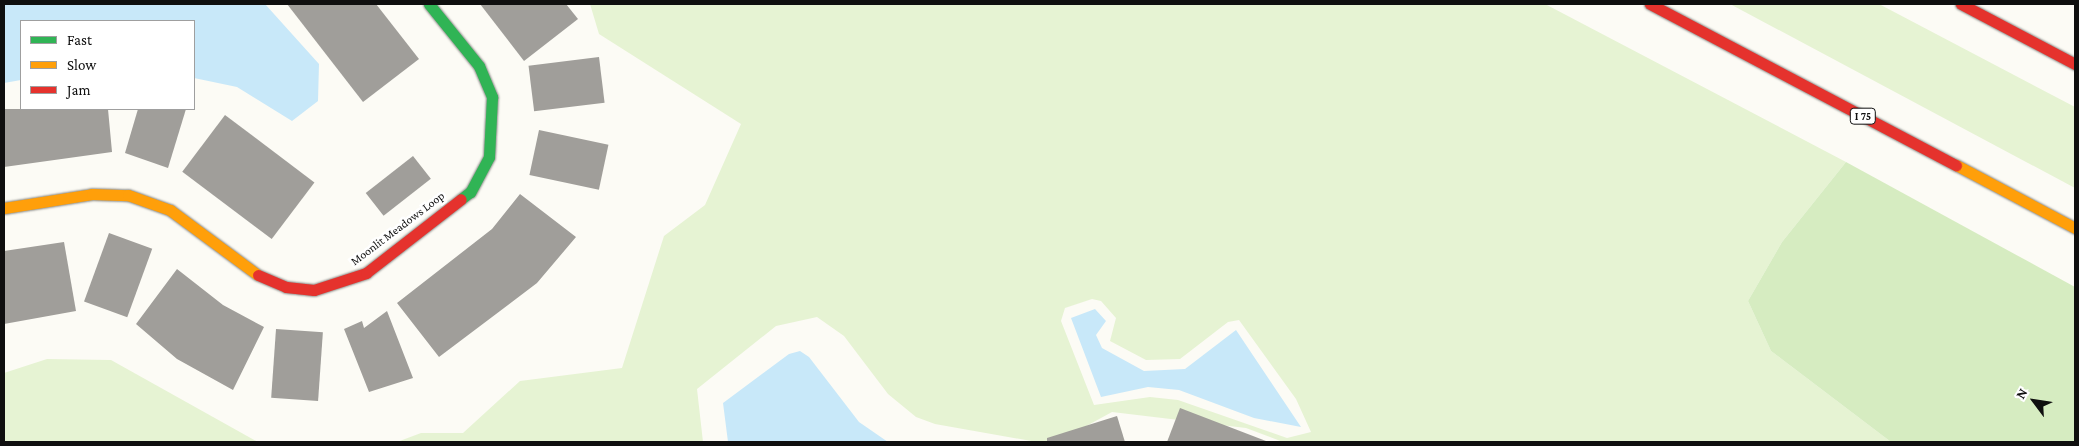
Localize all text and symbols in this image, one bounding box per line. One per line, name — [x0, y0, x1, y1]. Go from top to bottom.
legend — [20, 20, 195, 110]
text: Fast — [67, 32, 92, 48]
text: Slow — [67, 57, 96, 73]
text: Jam — [67, 82, 90, 98]
road number: I 75 — [1849, 108, 1877, 124]
street label: Moonlit Meadows Loop — [348, 189, 448, 269]
north arrow — [2009, 376, 2059, 426]
text: N — [2012, 385, 2030, 401]

